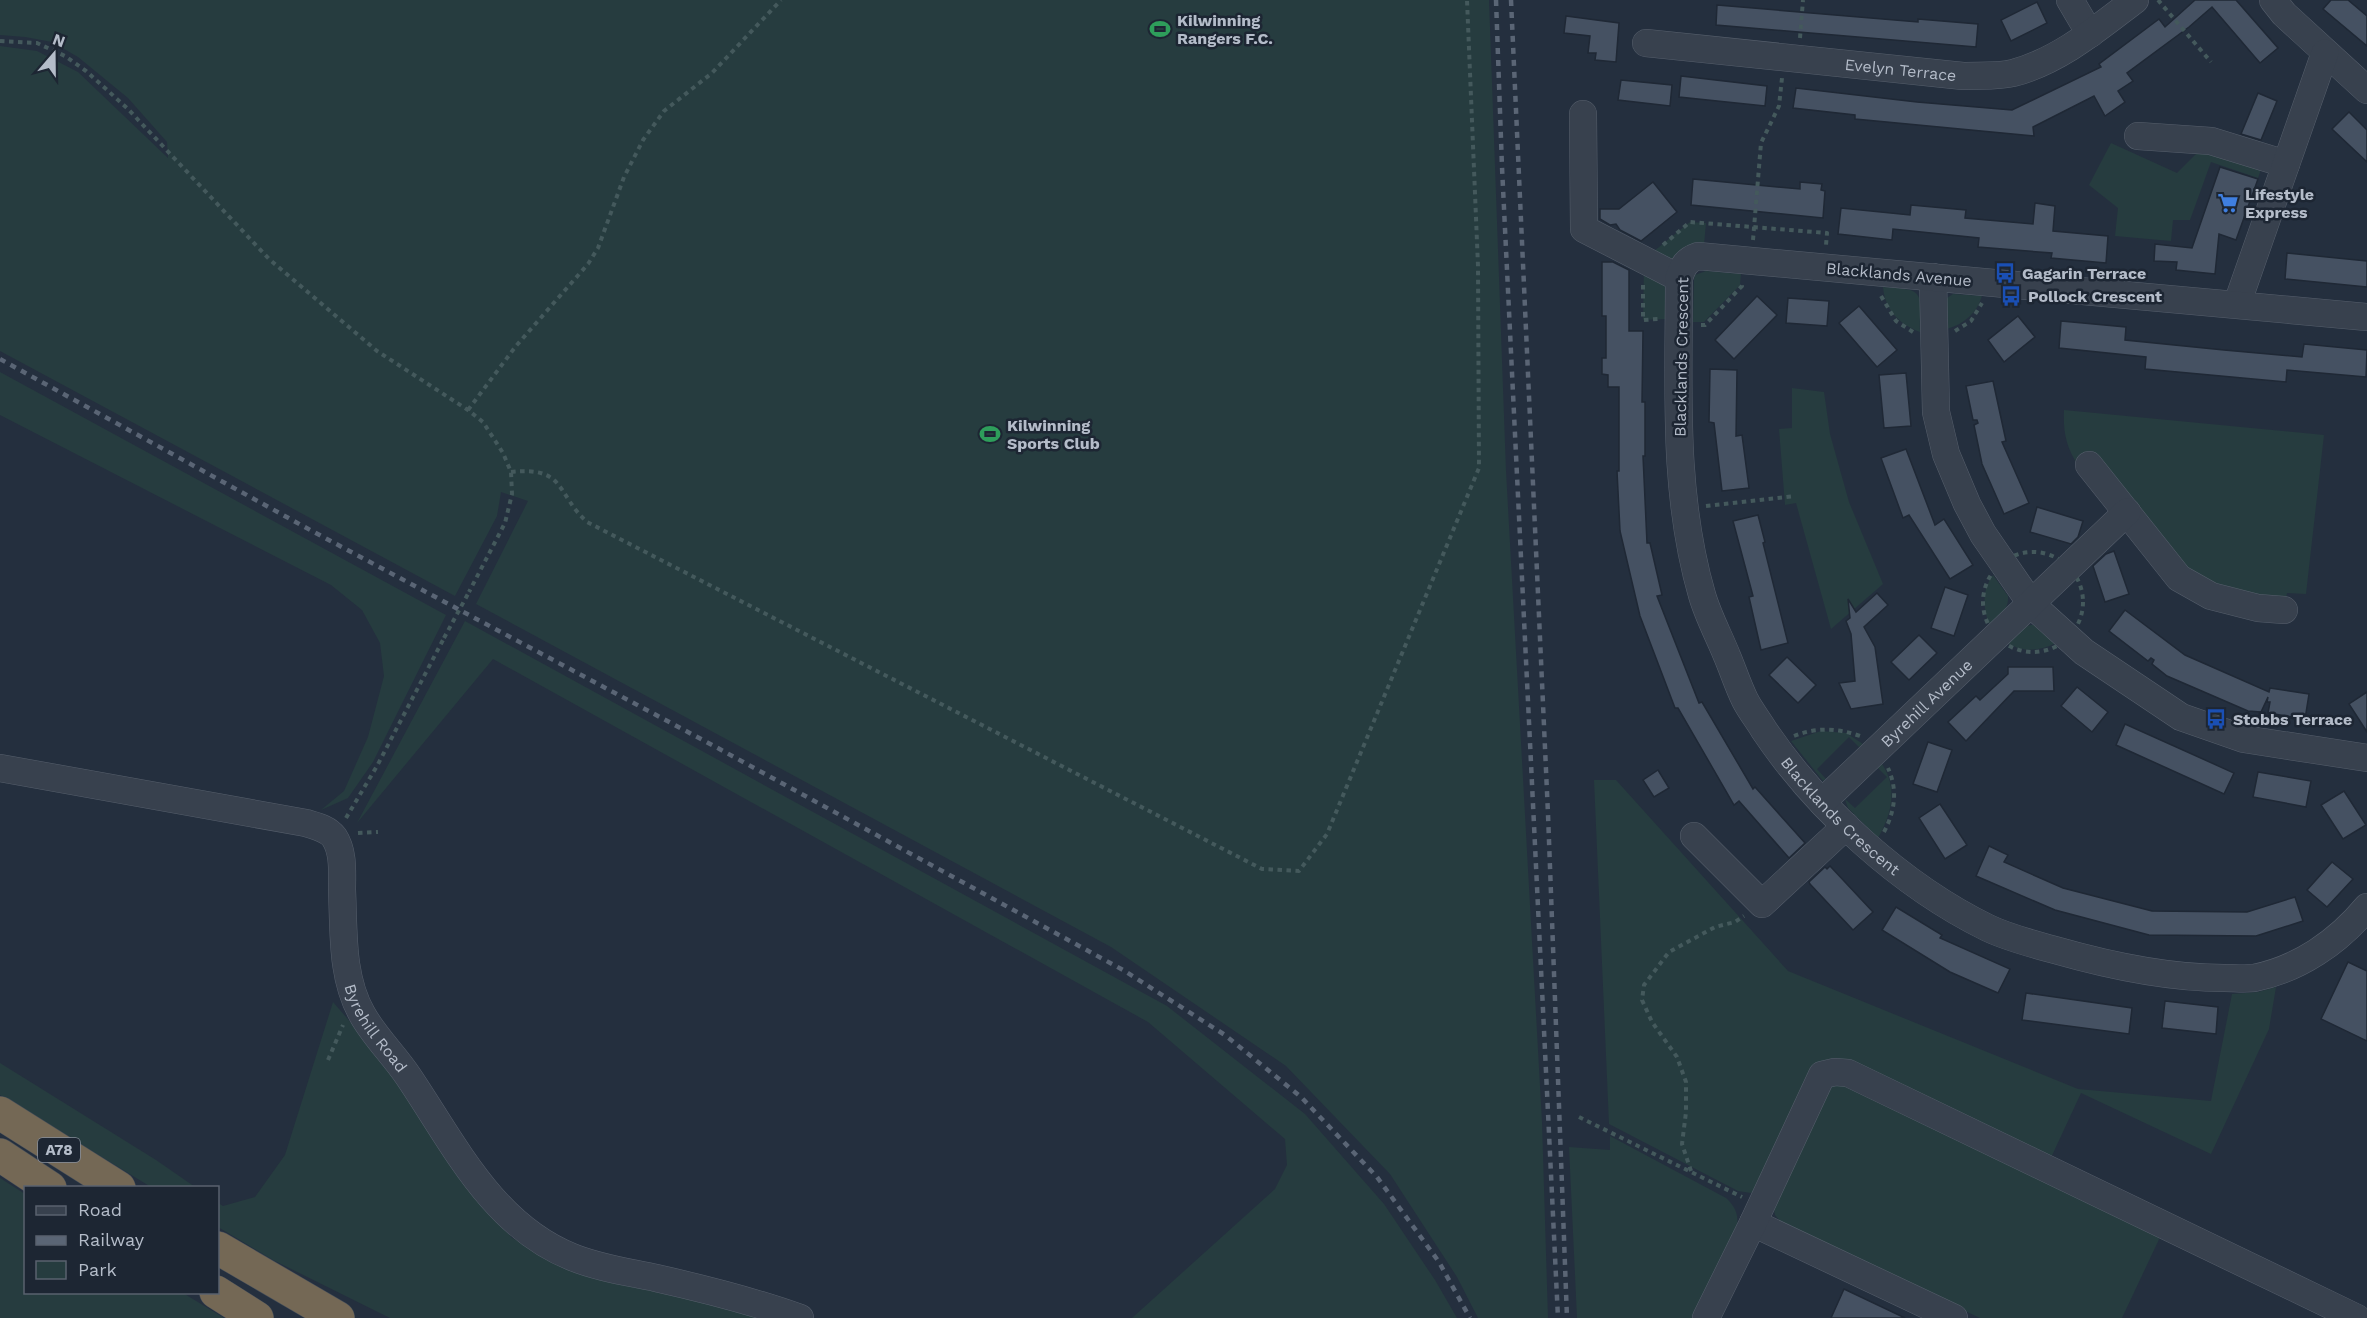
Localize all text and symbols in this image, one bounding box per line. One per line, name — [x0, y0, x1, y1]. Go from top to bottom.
place label: Kilwinning Rangers F.C. — [1177, 11, 1273, 48]
sports icon: Kilwinning Rangers F.C. — [1148, 17, 1172, 41]
north arrow — [24, 24, 84, 84]
text: N — [50, 29, 68, 51]
street label: Evelyn Terrace — [1844, 55, 1957, 85]
place label: Lifestyle Express — [2245, 185, 2314, 222]
supermarket icon: Lifestyle Express — [2216, 191, 2240, 215]
street label: Blacklands Avenue — [1825, 259, 1973, 290]
bus stop icon: Gagarin Terrace — [1993, 261, 2017, 285]
place label: Gagarin Terrace — [2022, 264, 2146, 283]
street label: Blacklands Crescent — [1671, 277, 1692, 437]
bus stop icon: Pollock Crescent — [1999, 284, 2023, 308]
place label: Pollock Crescent — [2028, 287, 2162, 306]
place label: Kilwinning Sports Club — [1007, 416, 1100, 453]
sports icon: Kilwinning Sports Club — [978, 422, 1002, 446]
street label: Byrehill Avenue — [1877, 655, 1976, 751]
bus stop icon: Stobbs Terrace — [2204, 707, 2228, 731]
place label: Stobbs Terrace — [2233, 710, 2352, 729]
street label: Blacklands Crescent — [1777, 753, 1904, 879]
street label: Byrehill Road — [340, 982, 411, 1076]
road number: A78 — [38, 1138, 80, 1162]
legend — [24, 1186, 219, 1294]
text: Road — [78, 1199, 122, 1220]
text: Railway — [78, 1229, 145, 1250]
text: Park — [78, 1259, 117, 1280]

